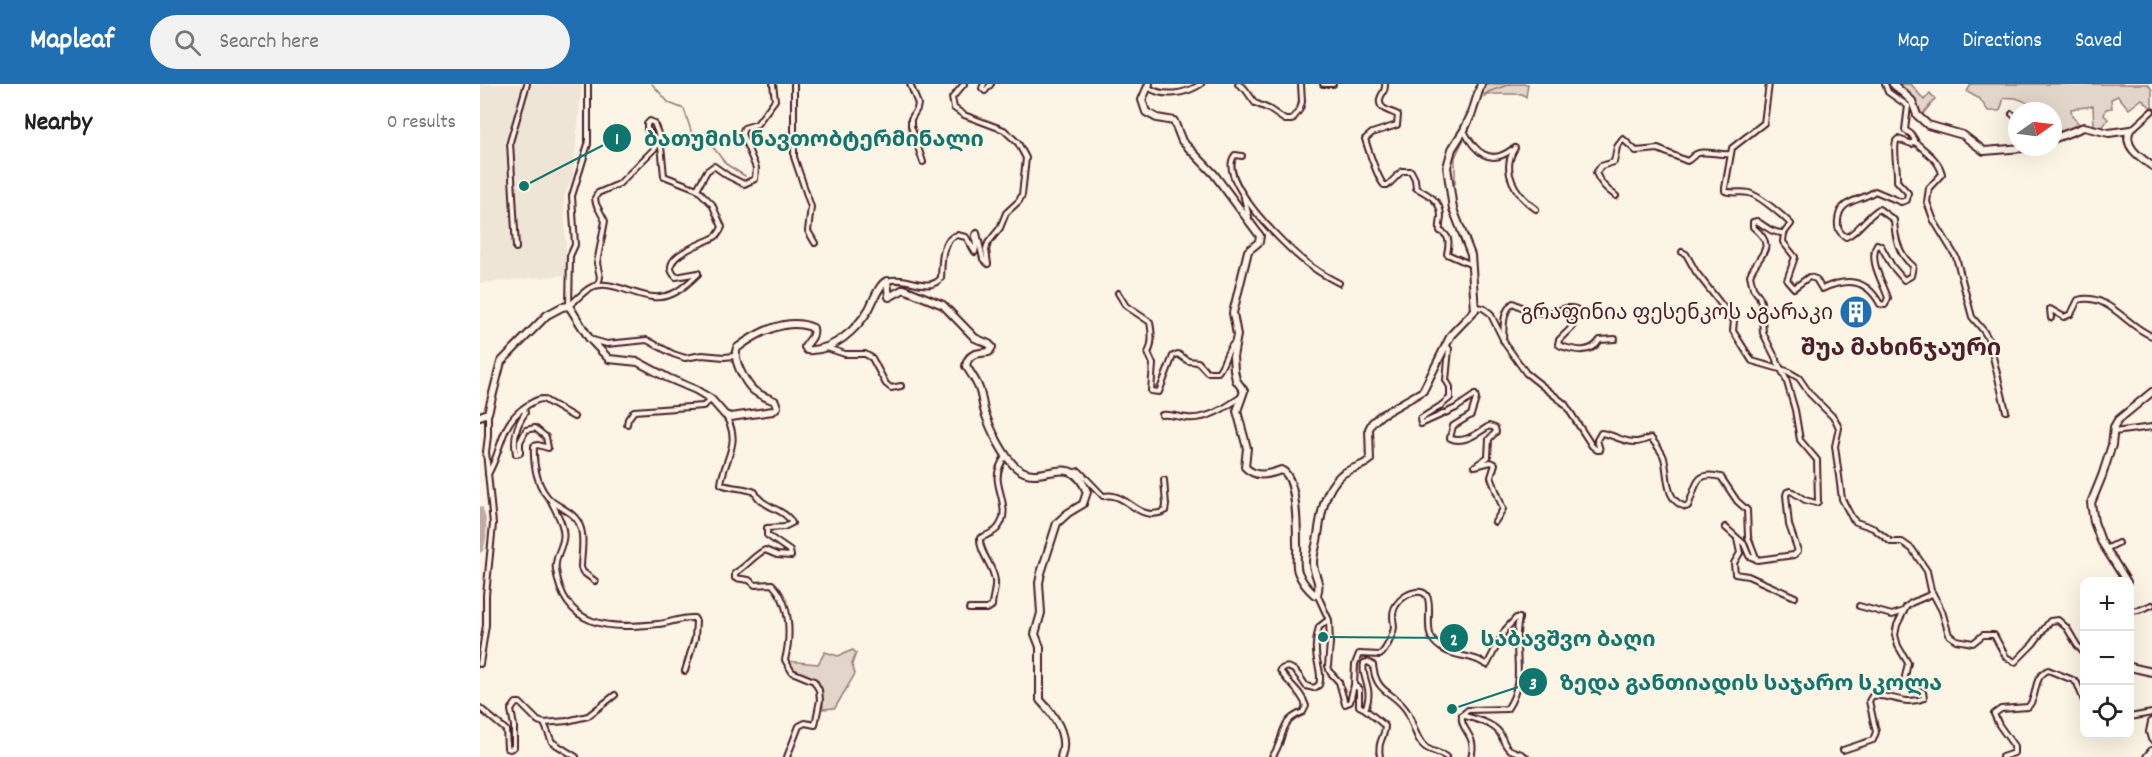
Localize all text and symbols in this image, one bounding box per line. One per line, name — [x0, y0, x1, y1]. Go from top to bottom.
search box — [150, 15, 570, 69]
text: Mapleaf — [30, 22, 114, 62]
icon: search — [171, 26, 204, 59]
text: Search here — [219, 27, 319, 58]
text: Map — [1898, 27, 1929, 57]
text: Directions — [1962, 27, 2042, 57]
text: Saved — [2075, 27, 2122, 57]
north arrow — [2008, 102, 2062, 156]
text: Nearby — [24, 105, 92, 142]
text: 0 results — [387, 109, 456, 137]
callout: ბათუმის ნავთობტერმინალი — [602, 118, 996, 158]
text: ბათუმის ნავთობტერმინალი — [644, 126, 984, 157]
text: 1 — [615, 128, 619, 153]
building icon: გრაფინია ფესენკოს აგარაკი — [1838, 294, 1874, 330]
place label: გრაფინია ფესენკოს აგარაკი — [1521, 300, 1833, 330]
district label: შუა მახინჯაური — [1801, 333, 2001, 367]
map controls — [2080, 577, 2134, 739]
button: + — [2080, 577, 2134, 631]
callout: საბავშვო ბაღი — [1439, 618, 1668, 658]
text: საბავშვო ბაღი — [1481, 626, 1655, 657]
text: 2 — [1450, 629, 1458, 654]
button: − — [2080, 631, 2134, 685]
callout: ზედა განთიადის საჯარო სკოლა — [1518, 662, 1954, 702]
text: ზედა განთიადის საჯარო სკოლა — [1560, 670, 1942, 701]
text: 3 — [1529, 673, 1537, 698]
button: locate — [2080, 685, 2134, 739]

